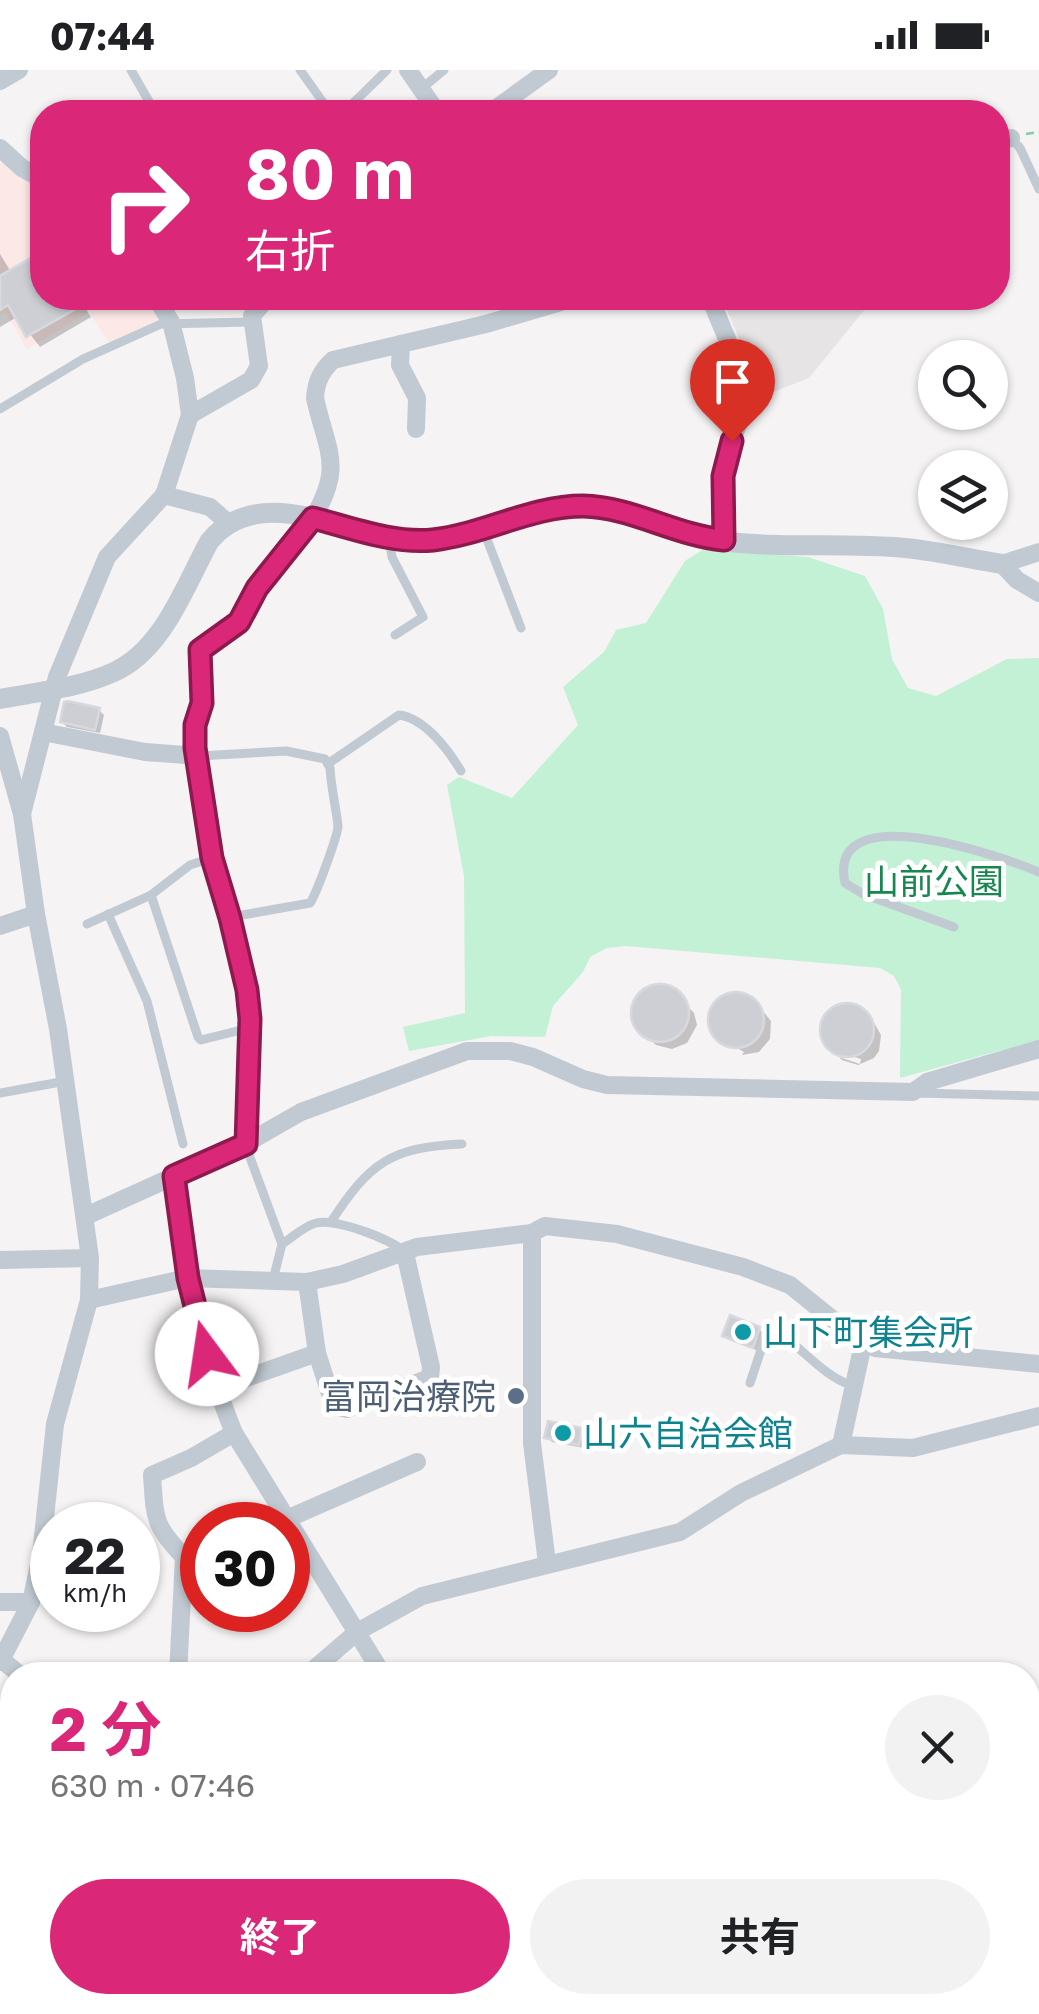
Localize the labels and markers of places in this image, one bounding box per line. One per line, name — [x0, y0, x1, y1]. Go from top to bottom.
pin — [690, 339, 775, 442]
place label: 山下町集会所 — [763, 1311, 973, 1353]
marker: 山下町集会所 — [732, 1321, 754, 1343]
place label: 富岡治療院 — [321, 1375, 496, 1417]
marker: 富岡治療院 — [505, 1385, 527, 1407]
place label: 山六自治会館 — [583, 1412, 793, 1454]
marker: 山六自治会館 — [552, 1422, 574, 1444]

